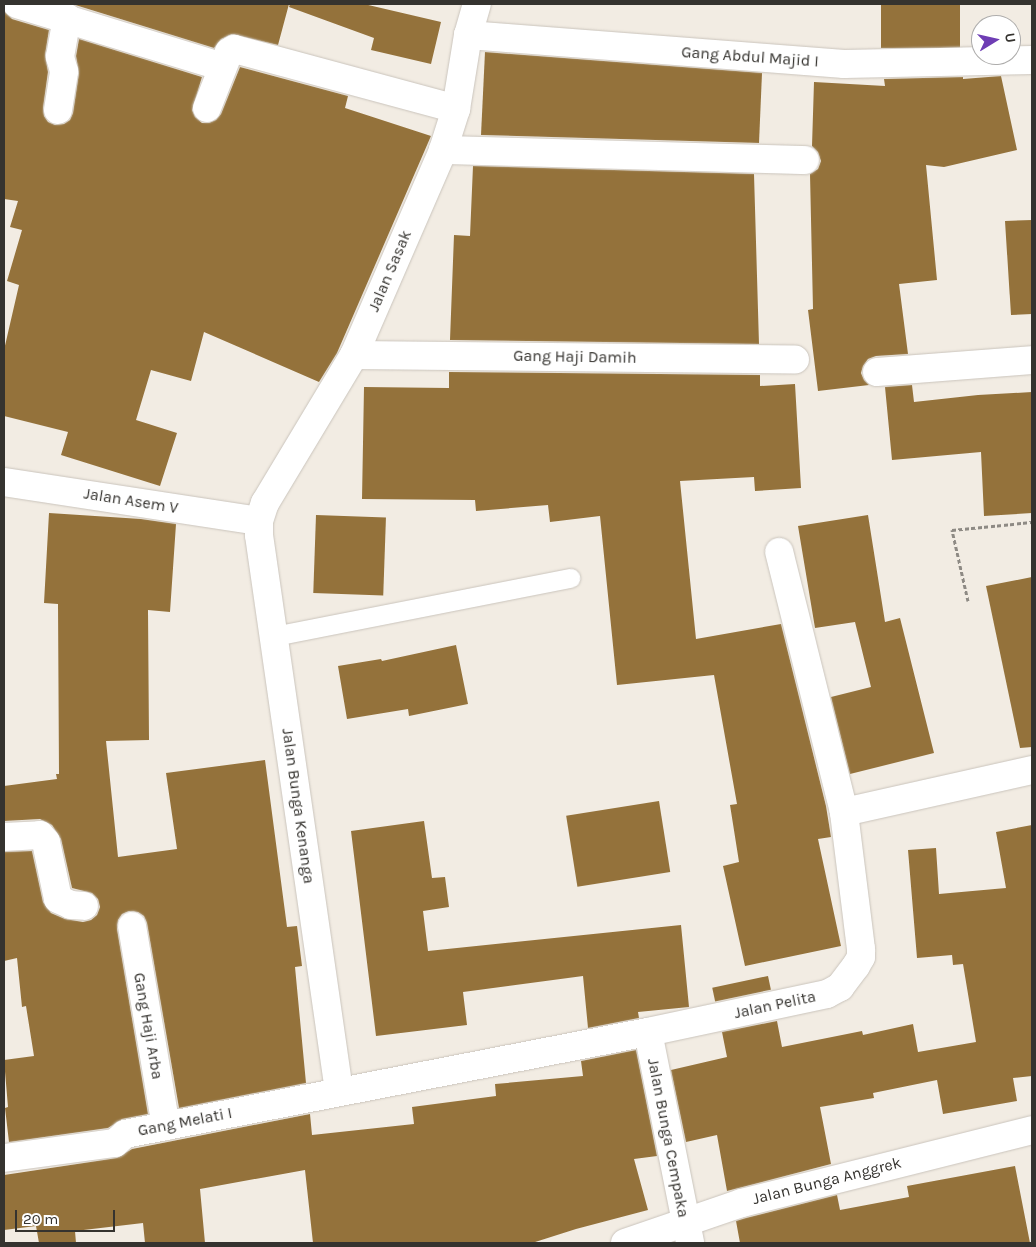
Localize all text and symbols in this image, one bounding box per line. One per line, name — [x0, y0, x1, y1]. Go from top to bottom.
north arrow — [971, 15, 1021, 65]
text: U — [1001, 32, 1019, 44]
street label: Gang Abdul Majid I — [681, 43, 819, 71]
street label: Jalan Sasak — [364, 227, 416, 315]
street label: Gang Haji Damih — [513, 346, 637, 368]
street label: Jalan Asem V — [82, 484, 180, 518]
street label: Jalan Bunga Kenanga — [278, 727, 318, 885]
street label: Gang Haji Arba — [129, 971, 167, 1081]
street label: Jalan Pelita — [732, 987, 818, 1023]
street label: Jalan Bunga Cempaka — [643, 1057, 693, 1219]
street label: Gang Melati I — [136, 1103, 234, 1141]
street label: Jalan Bunga Anggrek — [751, 1153, 903, 1209]
scale bar — [18, 1200, 118, 1232]
text: 20 m — [23, 1210, 58, 1228]

